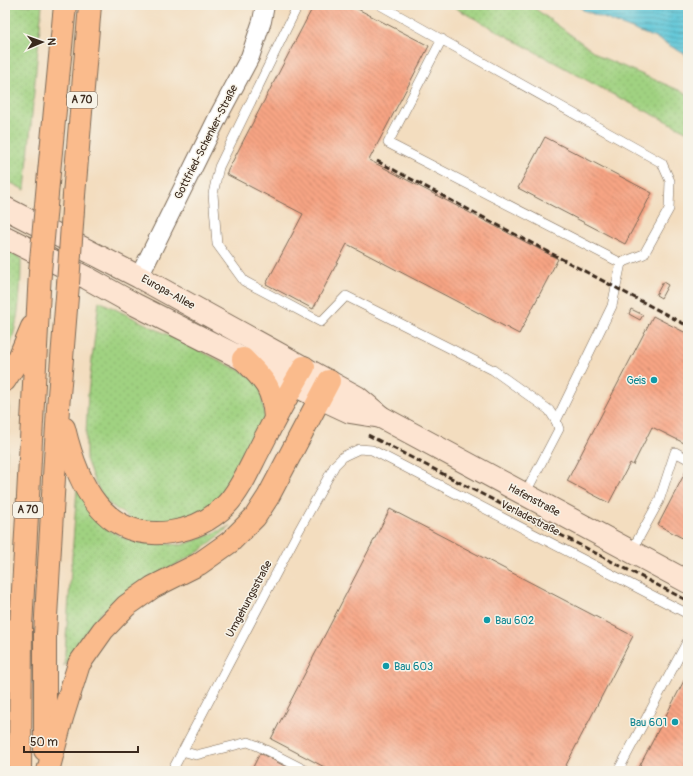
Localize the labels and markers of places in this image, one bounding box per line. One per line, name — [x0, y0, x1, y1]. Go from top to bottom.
place label: Geis — [626, 374, 646, 387]
marker: Geis — [649, 375, 659, 385]
place label: Bau 602 — [495, 614, 534, 627]
marker: Bau 602 — [482, 615, 492, 625]
place label: Bau 603 — [394, 660, 433, 673]
marker: Bau 603 — [381, 661, 391, 671]
place label: Bau 601 — [630, 716, 667, 729]
marker: Bau 601 — [670, 717, 680, 727]

